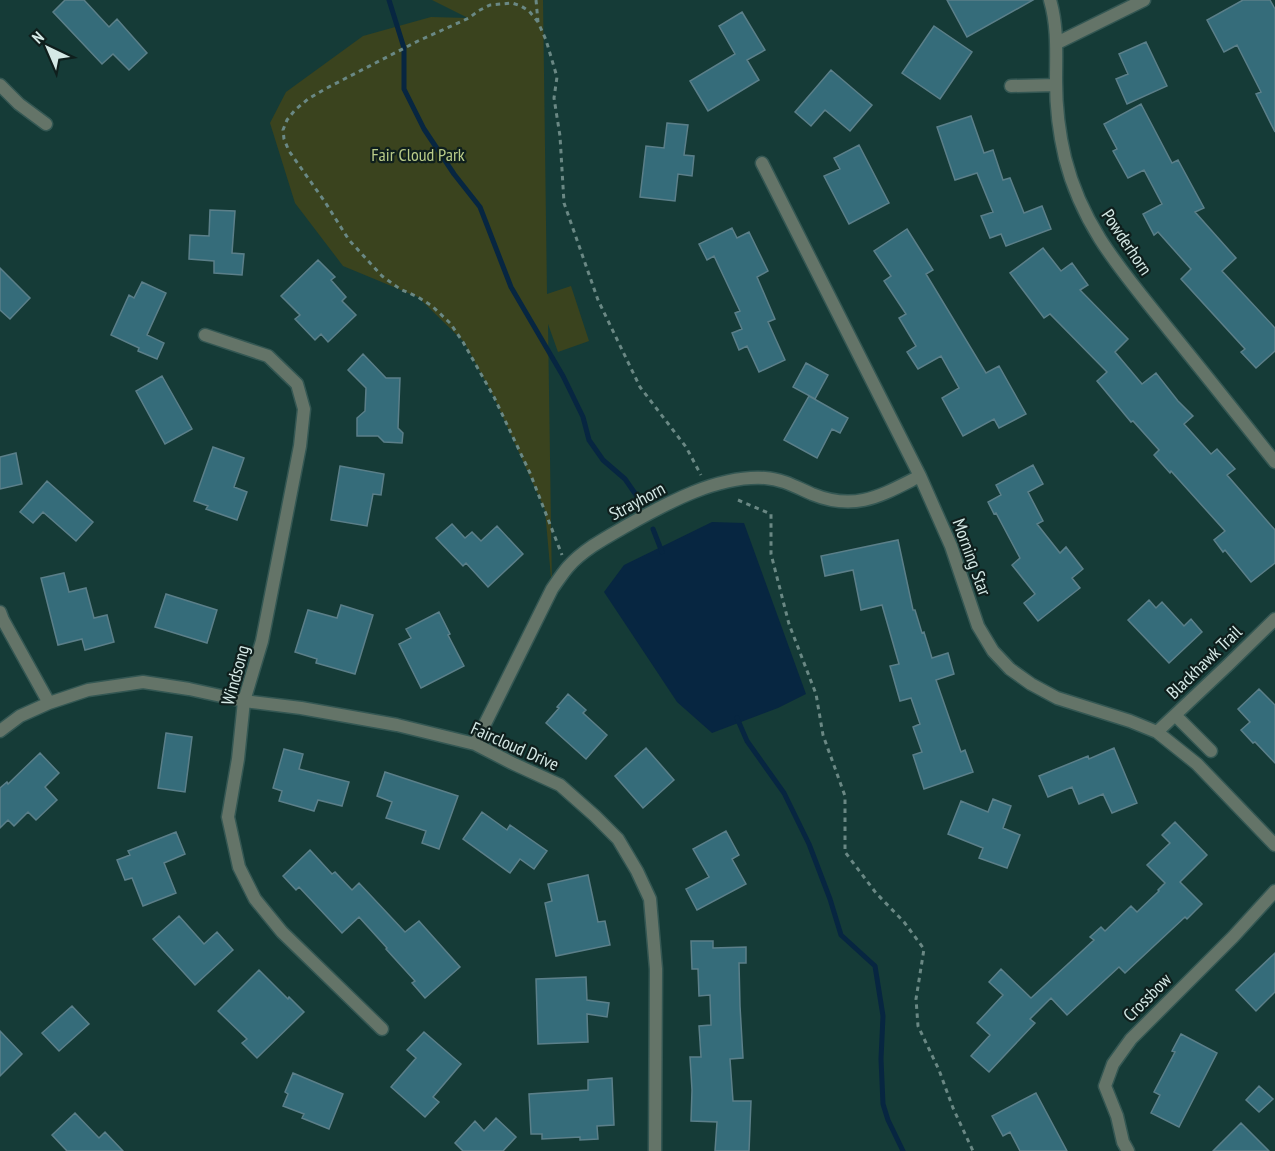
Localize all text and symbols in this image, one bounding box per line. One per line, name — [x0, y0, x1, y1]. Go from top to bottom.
north arrow — [18, 18, 78, 78]
text: N — [28, 27, 48, 47]
park label: Fair Cloud Park — [371, 143, 465, 166]
street label: Powderhorn — [1097, 205, 1157, 279]
street label: Strayhorn — [605, 477, 669, 525]
street label: Morning Star — [947, 515, 997, 599]
street label: Blackhawk Trail — [1162, 620, 1247, 703]
street label: Windsong — [216, 642, 254, 708]
street label: Faircloud Drive — [467, 716, 563, 776]
street label: Crossbow — [1118, 968, 1176, 1026]

